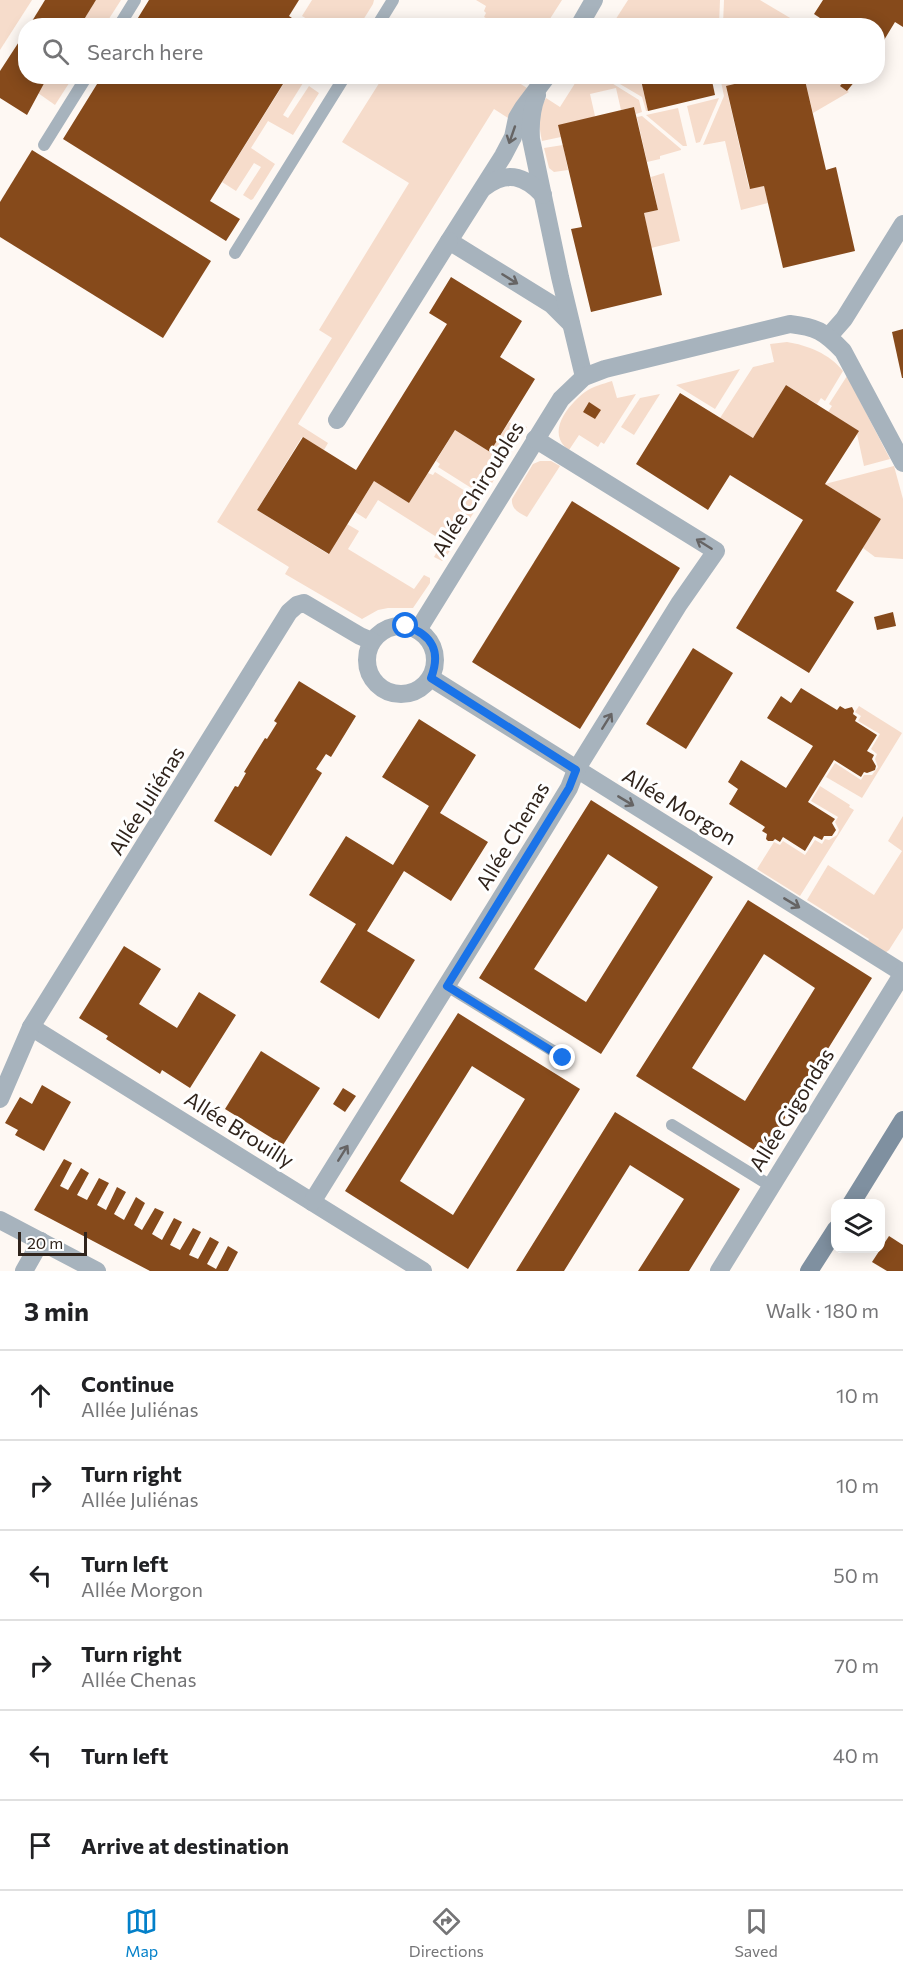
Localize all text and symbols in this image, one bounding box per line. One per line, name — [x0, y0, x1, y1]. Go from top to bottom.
search box — [18, 18, 885, 84]
icon: search — [39, 35, 72, 68]
text: Search here — [87, 38, 203, 65]
one-way arrow — [506, 125, 517, 144]
one-way arrow — [501, 273, 518, 285]
street label: Allée Chiroubles — [425, 416, 528, 560]
one-way arrow — [695, 537, 712, 550]
route start — [392, 612, 418, 638]
one-way arrow — [601, 713, 613, 730]
street label: Allée Juliénas — [102, 741, 189, 859]
street label: Allée Morgon — [618, 762, 741, 849]
street label: Allée Chenas — [470, 777, 554, 894]
one-way arrow — [617, 795, 634, 807]
one-way arrow — [783, 897, 800, 909]
street label: Allée Gigondas — [743, 1043, 839, 1175]
route end — [549, 1044, 575, 1070]
street label: Allée Brouilly — [181, 1085, 299, 1172]
one-way arrow — [337, 1144, 350, 1161]
map controls — [831, 1199, 885, 1253]
button: layers — [831, 1199, 885, 1253]
scale bar — [18, 1229, 87, 1256]
text: 20 m — [27, 1233, 63, 1252]
text: 3 min — [24, 1295, 89, 1326]
text: Walk · 180 m — [766, 1298, 879, 1322]
text: Continue — [81, 1370, 174, 1397]
icon: ahead — [24, 1379, 57, 1412]
text: 10 m — [836, 1383, 879, 1407]
text: Allée Juliénas — [81, 1397, 199, 1421]
text: Turn right — [81, 1460, 182, 1487]
icon: right — [24, 1469, 57, 1502]
text: 10 m — [836, 1473, 879, 1497]
text: Allée Juliénas — [81, 1487, 199, 1511]
text: Turn left — [81, 1550, 168, 1577]
icon: left — [24, 1559, 57, 1592]
text: 50 m — [833, 1563, 879, 1587]
text: Allée Morgon — [81, 1577, 203, 1601]
text: Turn right — [81, 1640, 182, 1667]
icon: right — [24, 1649, 57, 1682]
text: 70 m — [834, 1653, 879, 1677]
text: Allée Chenas — [81, 1667, 197, 1691]
icon: left — [24, 1739, 57, 1772]
text: Turn left — [81, 1742, 168, 1769]
text: 40 m — [833, 1743, 879, 1767]
icon: arrive — [24, 1829, 57, 1862]
text: Arrive at destination — [81, 1832, 289, 1859]
tab: Map — [125, 1905, 158, 1960]
tab: Directions — [409, 1905, 484, 1960]
tab: Saved — [734, 1905, 778, 1960]

